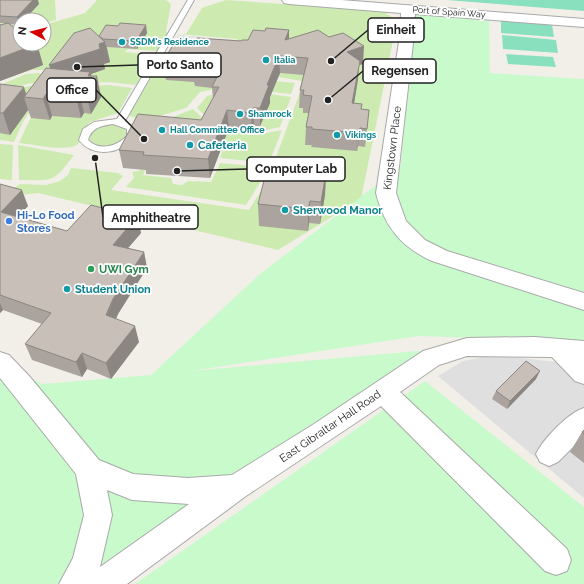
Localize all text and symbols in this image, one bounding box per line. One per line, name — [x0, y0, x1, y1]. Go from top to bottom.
street label: Port of Spain Way — [412, 4, 486, 20]
north arrow — [12, 12, 52, 52]
callout: Einheit — [368, 18, 424, 42]
text: Einheit — [376, 23, 416, 37]
text: N — [16, 26, 30, 36]
marker: SSDM's Residence — [117, 37, 127, 47]
place label: SSDM's Residence — [130, 37, 210, 47]
callout: Porto Santo — [138, 53, 221, 77]
marker: Italia — [261, 55, 271, 65]
place label: Italia — [274, 55, 295, 65]
text: Porto Santo — [146, 58, 214, 72]
callout: Regensen — [363, 59, 436, 83]
text: Regensen — [371, 64, 429, 78]
callout: Office — [47, 78, 96, 102]
text: Office — [56, 83, 88, 97]
street label: Kingstown Place — [381, 105, 404, 191]
marker: Shamrock — [235, 109, 245, 119]
place label: Shamrock — [248, 109, 292, 119]
marker: Hall Committee Office — [157, 125, 167, 135]
place label: Hall Committee Office — [170, 125, 265, 135]
marker: Vikings — [332, 130, 342, 140]
place label: Vikings — [345, 130, 377, 140]
place label: Cafeteria — [198, 139, 246, 152]
marker: Cafeteria — [185, 140, 195, 150]
callout: Computer Lab — [247, 157, 345, 181]
text: Computer Lab — [255, 162, 337, 176]
place label: Sherwood Manor — [293, 204, 383, 217]
callout: Amphitheatre — [103, 205, 198, 229]
marker: Sherwood Manor — [280, 205, 290, 215]
place label: Hi-Lo Food Stores — [17, 209, 75, 235]
text: Amphitheatre — [111, 211, 191, 225]
marker: Hi-Lo Food Stores — [4, 216, 14, 226]
place label: UWI Gym — [99, 263, 149, 276]
marker: UWI Gym — [86, 264, 96, 274]
place label: Student Union — [75, 283, 151, 296]
marker: Student Union — [62, 284, 72, 294]
street label: East Gibraltar Hall Road — [277, 388, 384, 465]

